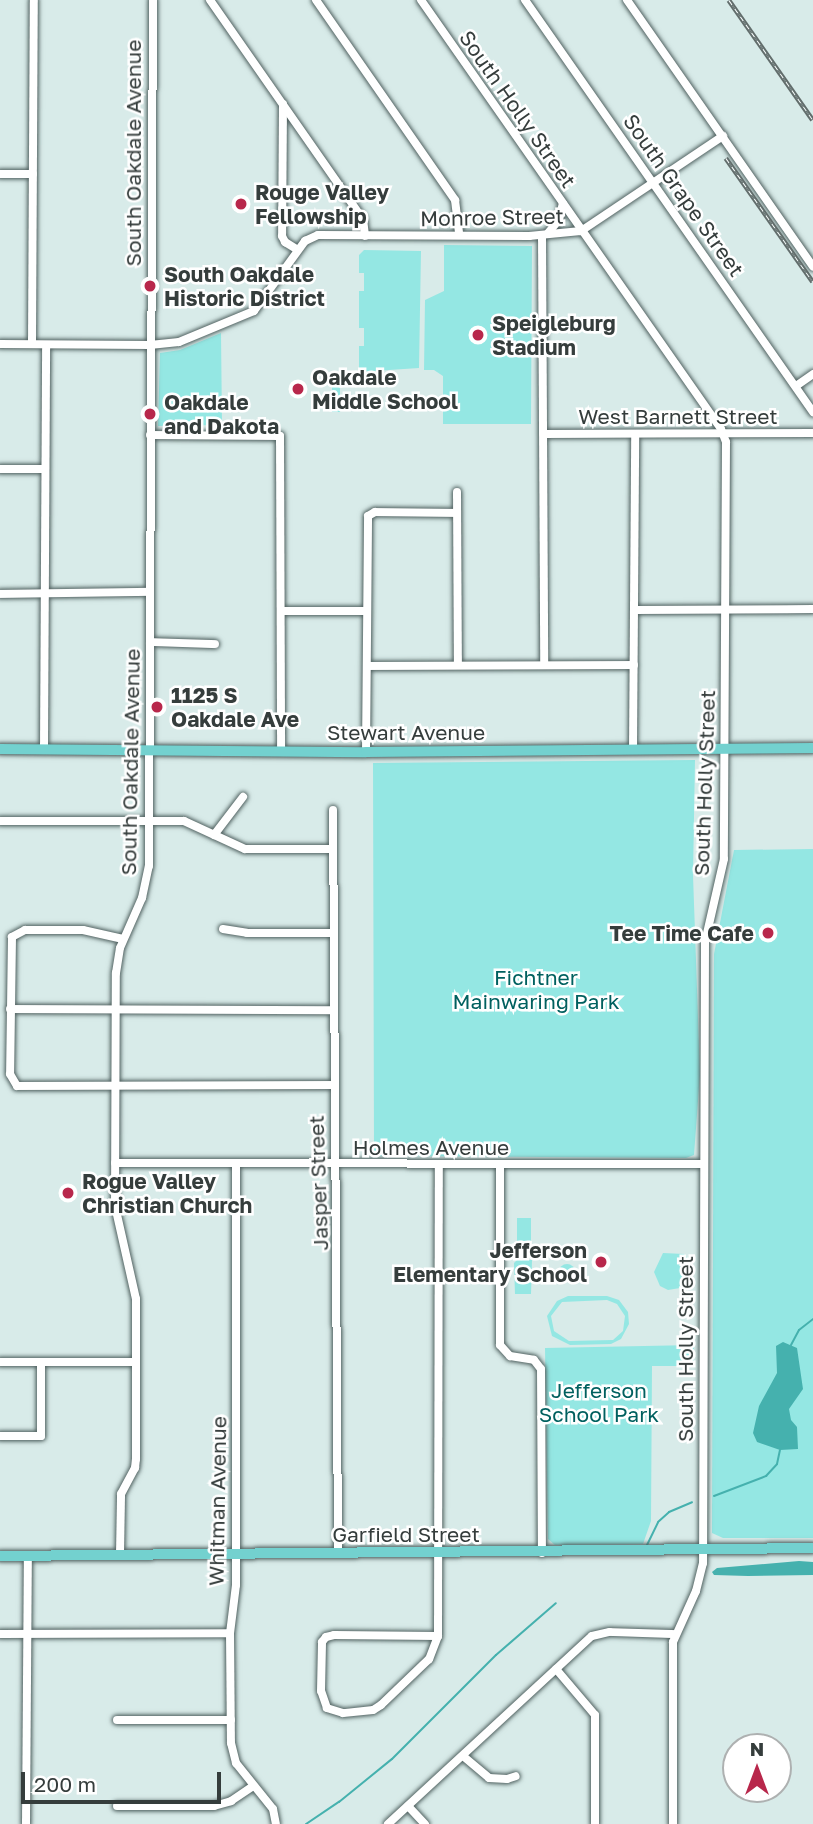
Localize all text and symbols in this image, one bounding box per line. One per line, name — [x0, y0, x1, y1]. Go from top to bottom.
street label: South Holly Street — [454, 26, 582, 192]
street label: South Oakdale Avenue — [120, 39, 146, 267]
street label: South Grape Street — [618, 109, 750, 281]
place label: Rouge Valley Fellowship — [255, 179, 389, 229]
marker: Rouge Valley Fellowship — [233, 196, 249, 212]
street label: Monroe Street — [420, 203, 564, 231]
place label: South Oakdale Historic District — [164, 261, 325, 311]
marker: South Oakdale Historic District — [142, 278, 158, 294]
place label: Speigleburg Stadium — [492, 310, 616, 360]
marker: Speigleburg Stadium — [470, 327, 486, 343]
place label: Oakdale Middle School — [312, 364, 458, 414]
marker: Oakdale Middle School — [290, 381, 306, 397]
place label: Oakdale and Dakota — [164, 389, 279, 439]
street label: West Barnett Street — [578, 403, 778, 429]
marker: Oakdale and Dakota — [142, 406, 158, 422]
street label: South Oakdale Avenue — [115, 648, 145, 876]
place label: 1125 S Oakdale Ave — [171, 682, 299, 732]
street label: South Holly Street — [688, 690, 720, 876]
marker: 1125 S Oakdale Ave — [149, 699, 165, 715]
street label: Stewart Avenue — [327, 719, 485, 745]
place label: Tee Time Cafe — [610, 920, 754, 946]
marker: Tee Time Cafe — [760, 925, 776, 941]
park label: Fichtner Mainwaring Park — [452, 964, 620, 1014]
street label: Jasper Street — [303, 1115, 333, 1251]
street label: Holmes Avenue — [353, 1134, 509, 1160]
place label: Rogue Valley Christian Church — [82, 1168, 252, 1218]
marker: Rogue Valley Christian Church — [60, 1185, 76, 1201]
place label: Jefferson Elementary School — [393, 1237, 587, 1287]
marker: Jefferson Elementary School — [593, 1254, 609, 1270]
street label: South Holly Street — [672, 1256, 698, 1442]
park label: Jefferson School Park — [539, 1377, 659, 1427]
street label: Whitman Avenue — [203, 1416, 231, 1586]
street label: Garfield Street — [332, 1521, 480, 1547]
north arrow — [722, 1733, 792, 1803]
text: N — [750, 1737, 764, 1760]
scale bar — [24, 1758, 224, 1802]
text: 200 m — [34, 1771, 96, 1797]

